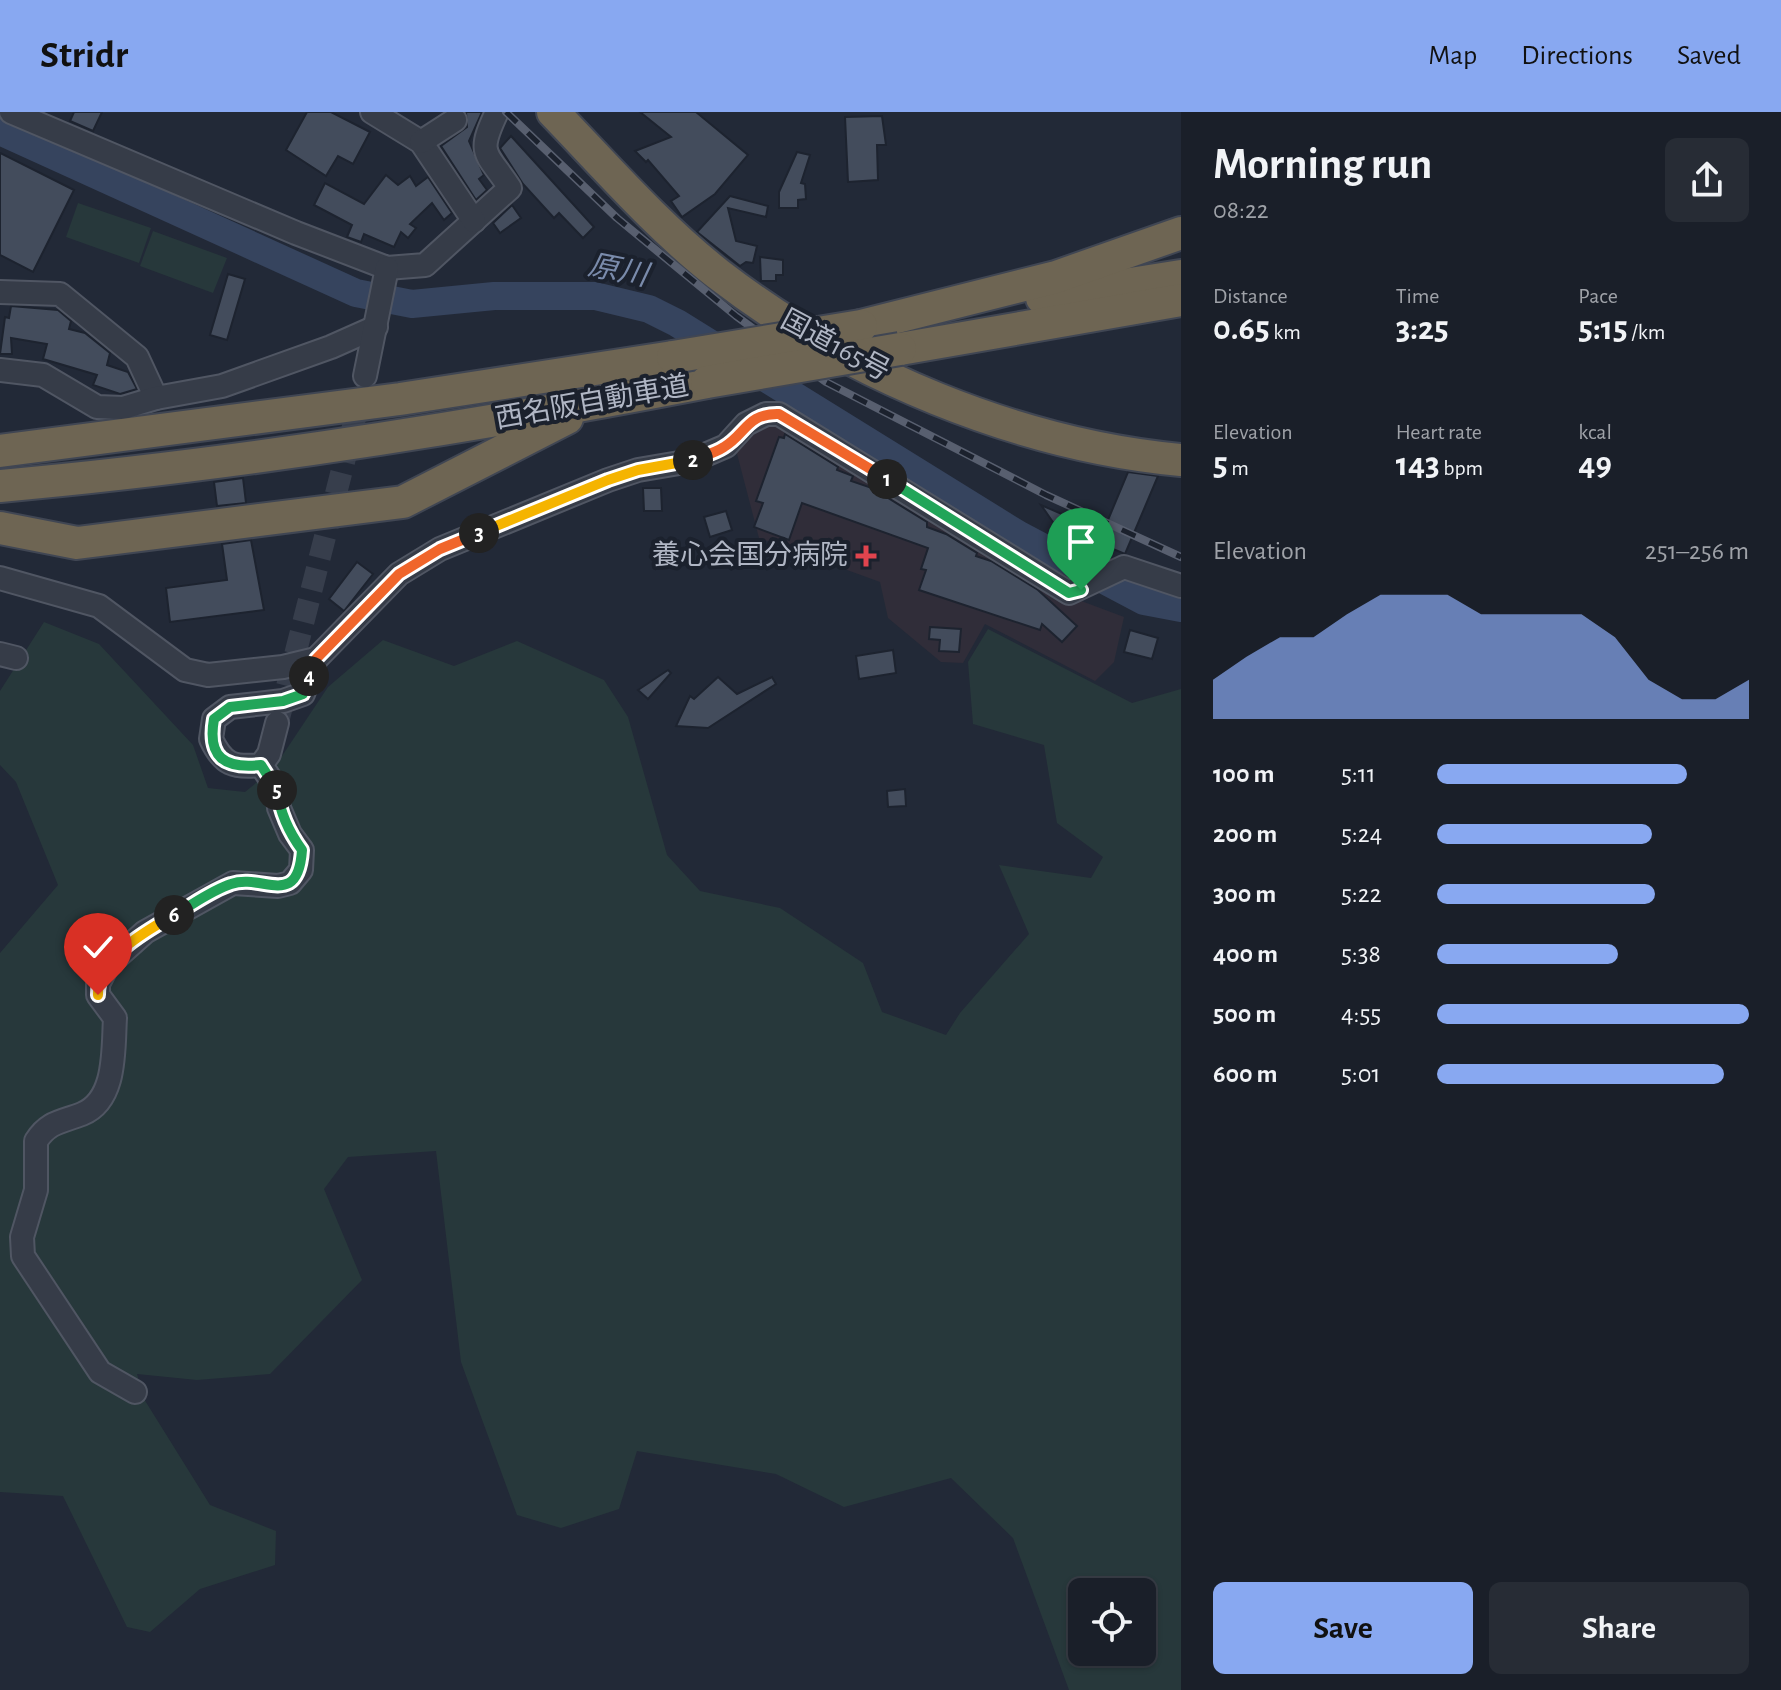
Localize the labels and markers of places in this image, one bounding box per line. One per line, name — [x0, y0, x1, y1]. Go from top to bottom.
pin: 2 — [673, 440, 713, 480]
pin: 1 — [867, 459, 907, 499]
pin — [1047, 508, 1115, 590]
pin: 3 — [459, 513, 499, 553]
place label: 養心会国分病院 — [652, 540, 848, 570]
marker: 養心会国分病院 — [855, 545, 877, 567]
pin: 4 — [289, 656, 329, 696]
pin: 5 — [257, 770, 297, 810]
pin: 6 — [154, 895, 194, 935]
pin — [64, 913, 132, 995]

